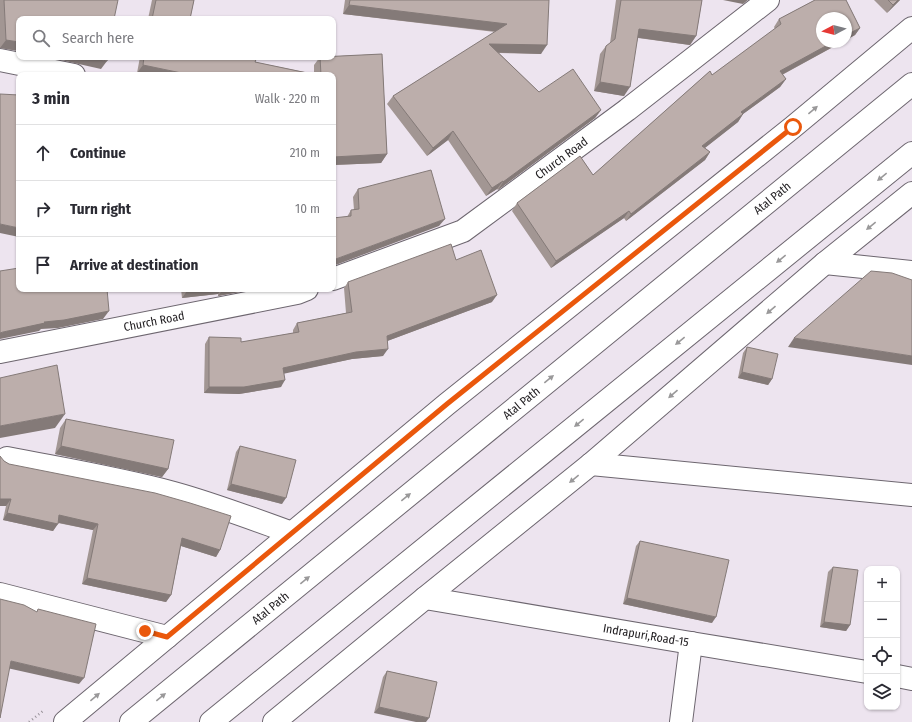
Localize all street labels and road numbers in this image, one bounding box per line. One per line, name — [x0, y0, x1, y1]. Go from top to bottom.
street label: Church Road — [533, 134, 590, 182]
street label: Atal Path — [751, 179, 794, 217]
street label: Church Road — [122, 309, 186, 334]
street label: Atal Path — [500, 384, 543, 422]
street label: Atal Path — [249, 589, 292, 627]
street label: Indrapuri,Road-15 — [602, 621, 690, 650]

